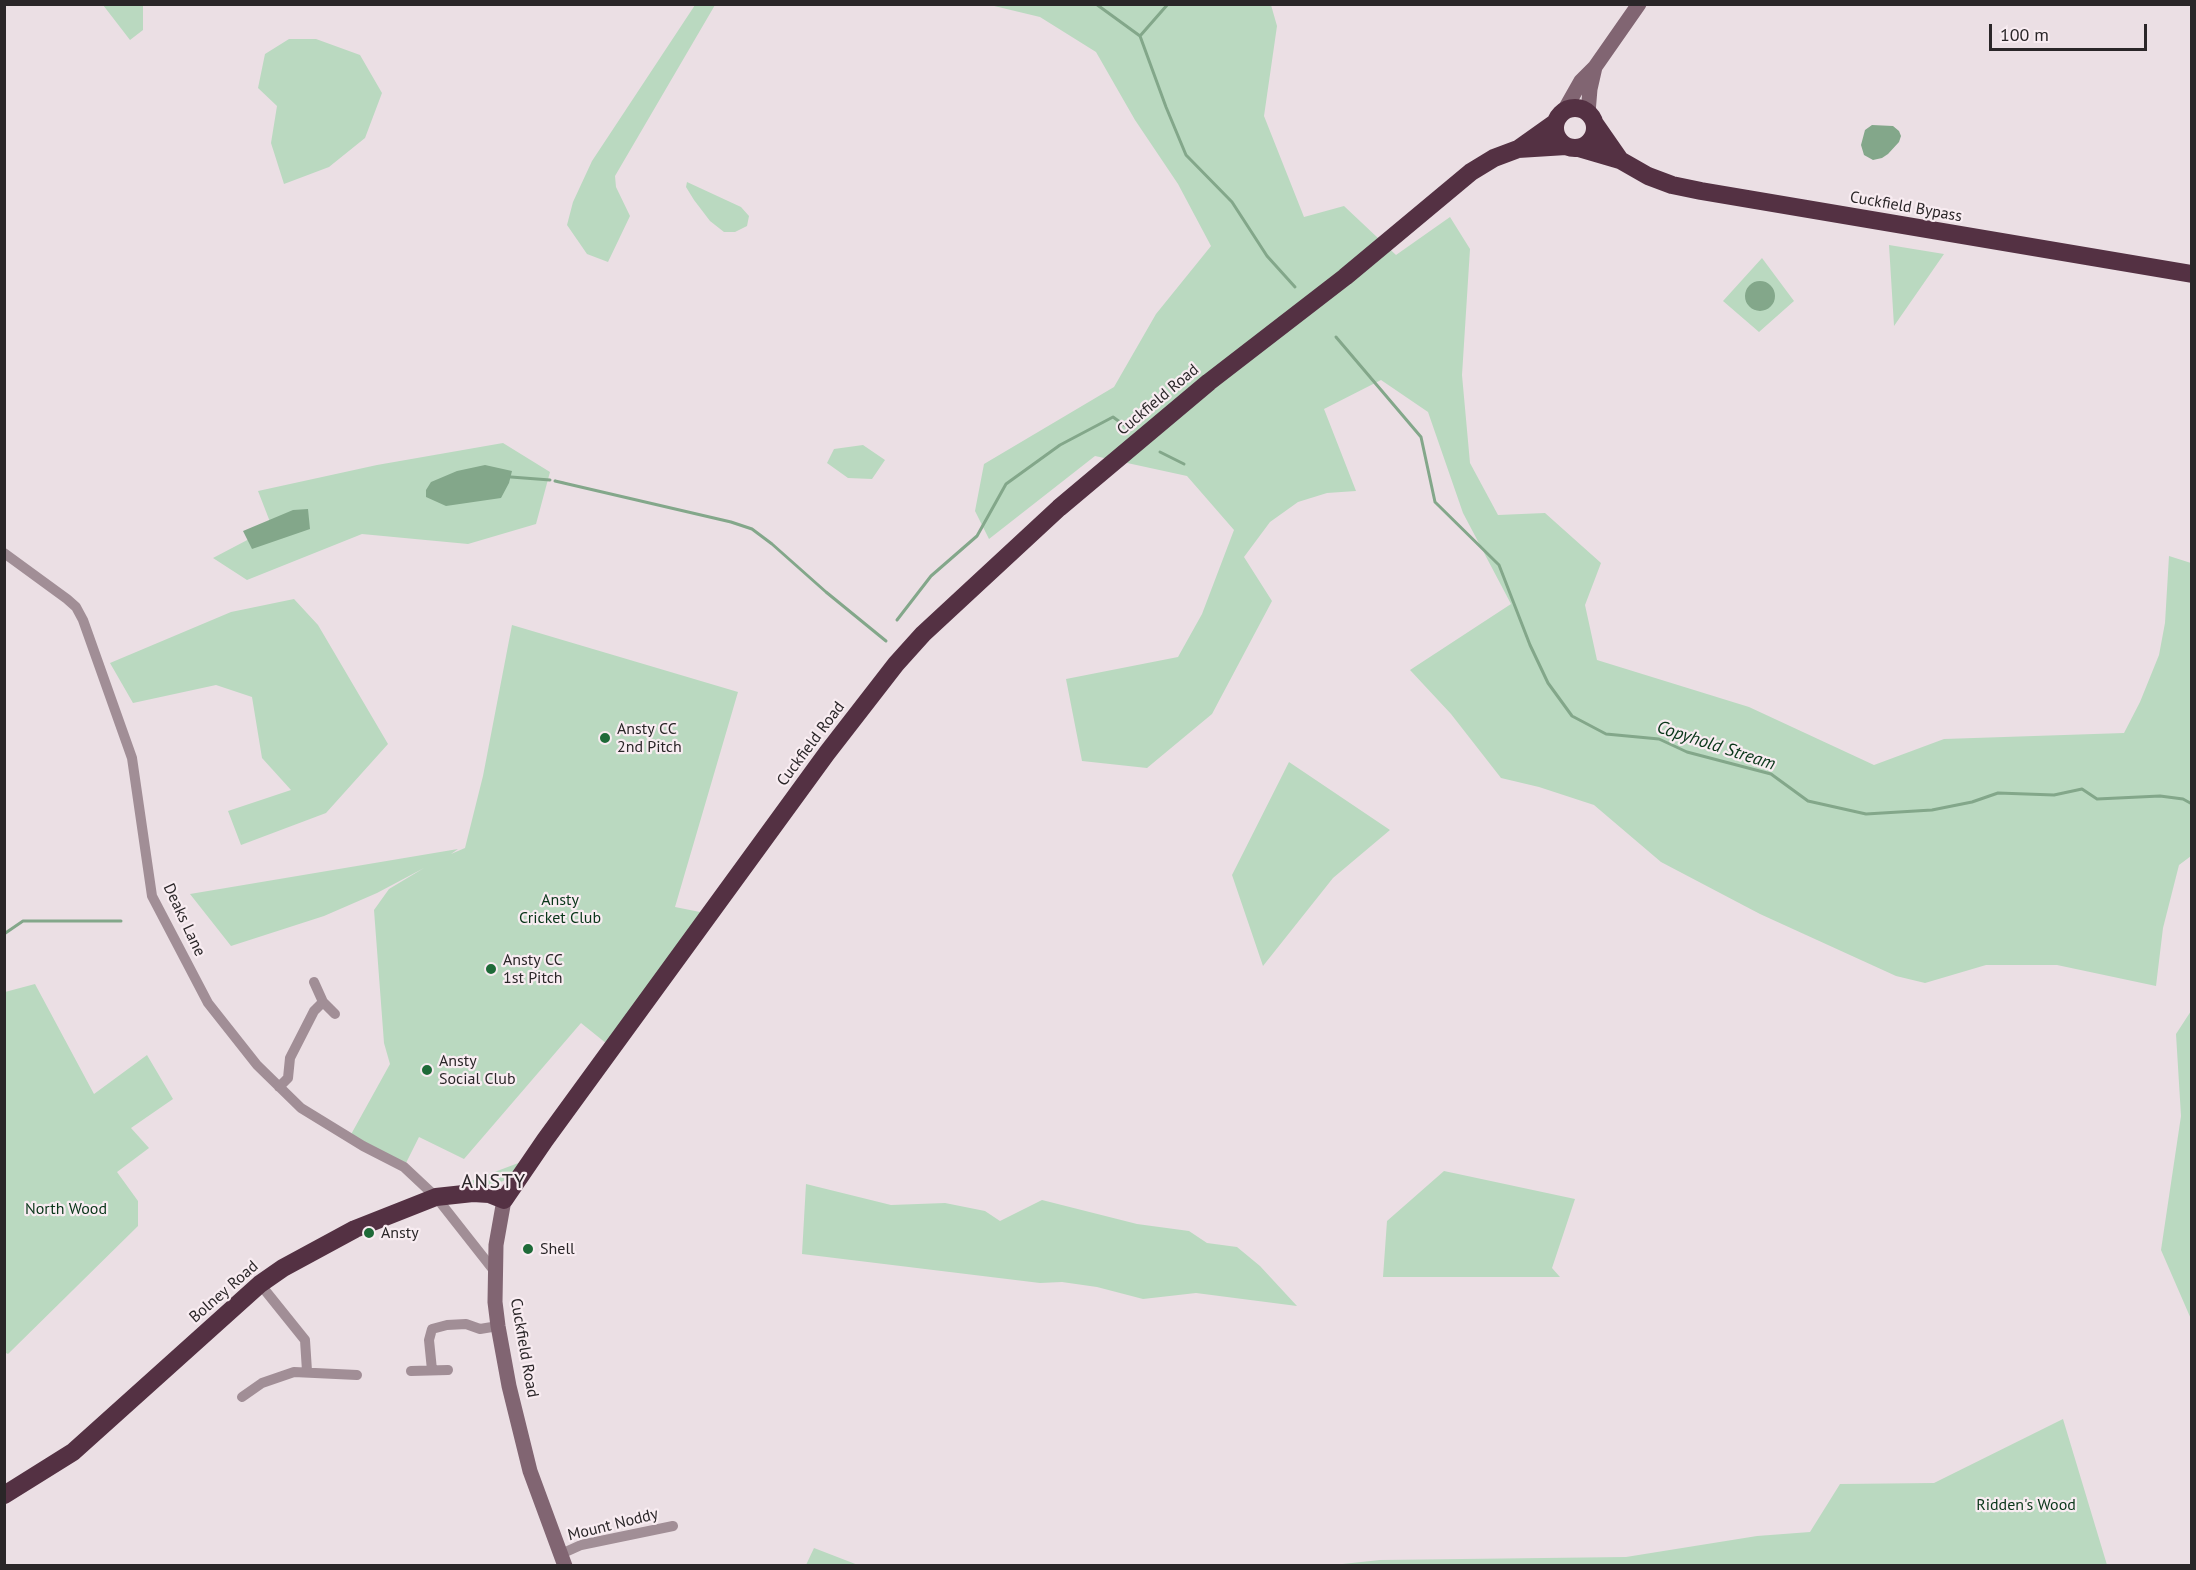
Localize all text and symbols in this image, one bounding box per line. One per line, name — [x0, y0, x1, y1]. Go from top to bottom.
scale bar — [1992, 12, 2150, 50]
text: 100 m — [2000, 23, 2049, 46]
street label: Cuckfield Bypass — [1848, 188, 1964, 226]
street label: Cuckfield Road — [1113, 360, 1203, 440]
street label: Cuckfield Road — [773, 698, 849, 790]
water label: Copyhold Stream — [1654, 717, 1778, 775]
place label: Ansty CC 2nd Pitch — [617, 719, 682, 757]
marker: Ansty CC 2nd Pitch — [598, 731, 612, 745]
street label: Deaks Lane — [159, 881, 209, 959]
park label: Ansty Cricket Club — [519, 890, 601, 928]
place label: Ansty CC 1st Pitch — [503, 950, 563, 988]
marker: Ansty CC 1st Pitch — [484, 962, 498, 976]
place label: Ansty Social Club — [439, 1051, 516, 1089]
marker: Ansty Social Club — [420, 1063, 434, 1077]
district label: ANSTY — [461, 1170, 527, 1194]
park label: North Wood — [25, 1199, 107, 1219]
place label: Ansty — [381, 1223, 419, 1243]
marker: Ansty — [362, 1226, 376, 1240]
place label: Shell — [540, 1239, 575, 1259]
marker: Shell — [521, 1242, 535, 1256]
street label: Bolney Road — [186, 1257, 262, 1327]
street label: Cuckfield Road — [506, 1297, 542, 1399]
park label: Ridden's Wood — [1976, 1495, 2076, 1515]
street label: Mount Noddy — [566, 1505, 660, 1545]

